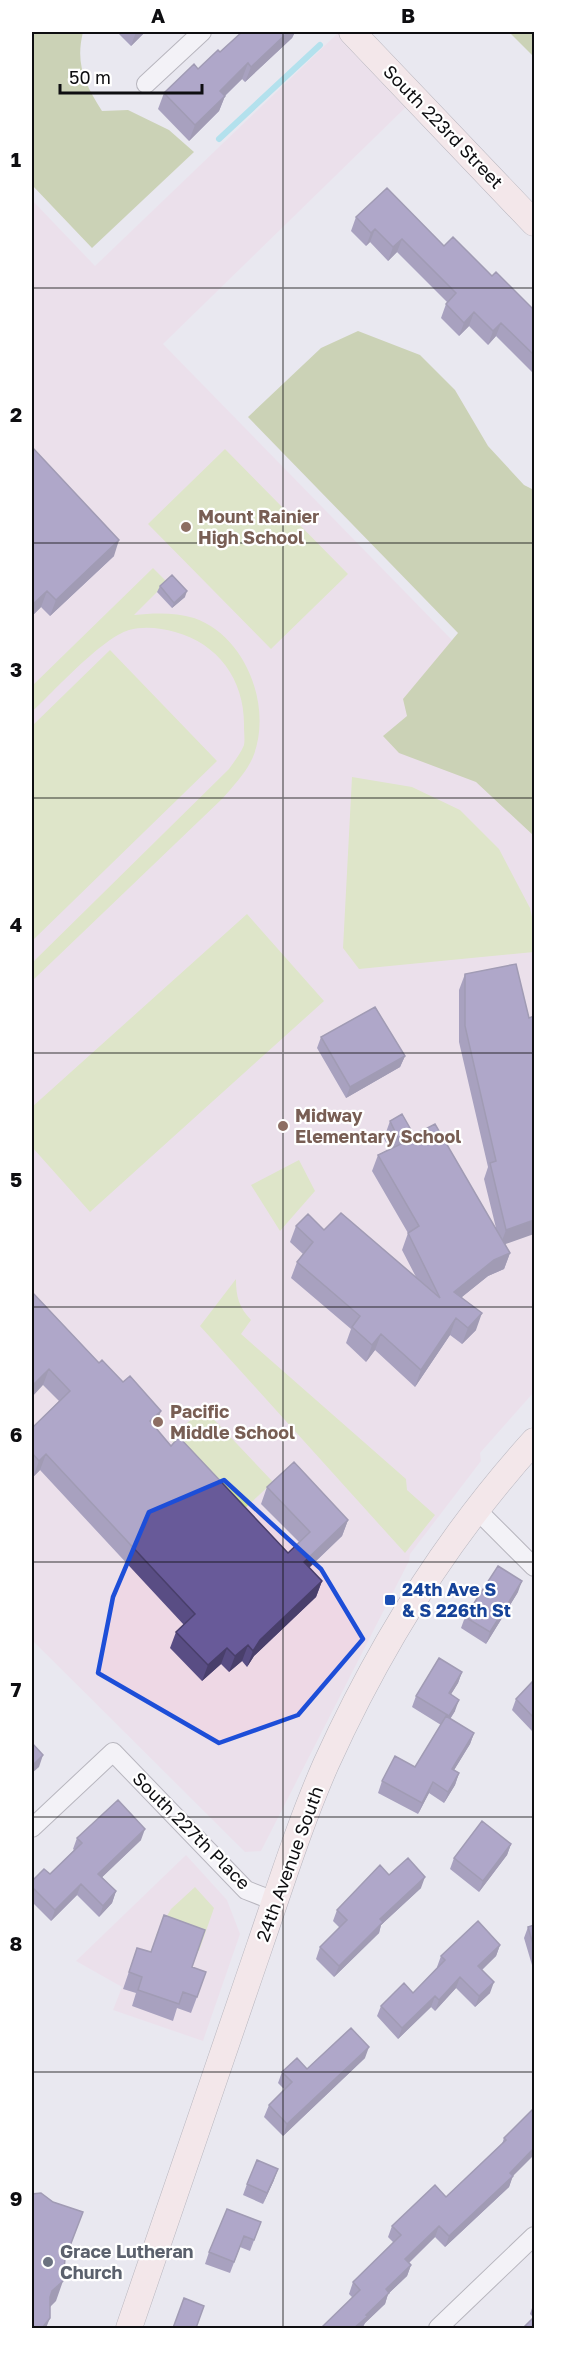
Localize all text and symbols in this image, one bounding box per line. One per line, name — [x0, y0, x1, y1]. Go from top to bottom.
text: A — [151, 3, 165, 27]
text: B — [401, 3, 415, 27]
scale bar — [60, 57, 202, 95]
street label: South 223rd Street — [379, 60, 508, 193]
text: 50 m — [69, 66, 111, 88]
text: 1 — [11, 147, 21, 171]
text: 2 — [10, 402, 22, 426]
place label: Mount Rainier High School — [198, 505, 319, 548]
marker: Mount Rainier High School — [179, 520, 193, 534]
text: 3 — [10, 657, 22, 681]
text: 4 — [10, 912, 22, 936]
place label: Midway Elementary School — [295, 1104, 461, 1147]
marker: Midway Elementary School — [276, 1119, 290, 1133]
text: 5 — [10, 1167, 22, 1191]
place label: Pacific Middle School — [170, 1400, 295, 1443]
marker: Pacific Middle School — [151, 1415, 165, 1429]
text: 6 — [10, 1422, 22, 1446]
place label: 24th Ave S & S 226th St — [402, 1578, 511, 1621]
marker: 24th Ave S & S 226th St — [383, 1593, 397, 1607]
text: 7 — [11, 1677, 22, 1701]
street label: South 227th Place — [128, 1767, 255, 1894]
street label: 24th Avenue South — [251, 1783, 327, 1944]
text: 8 — [10, 1931, 22, 1955]
text: 9 — [10, 2186, 22, 2210]
place label: Grace Lutheran Church — [60, 2240, 194, 2283]
marker: Grace Lutheran Church — [41, 2255, 55, 2269]

